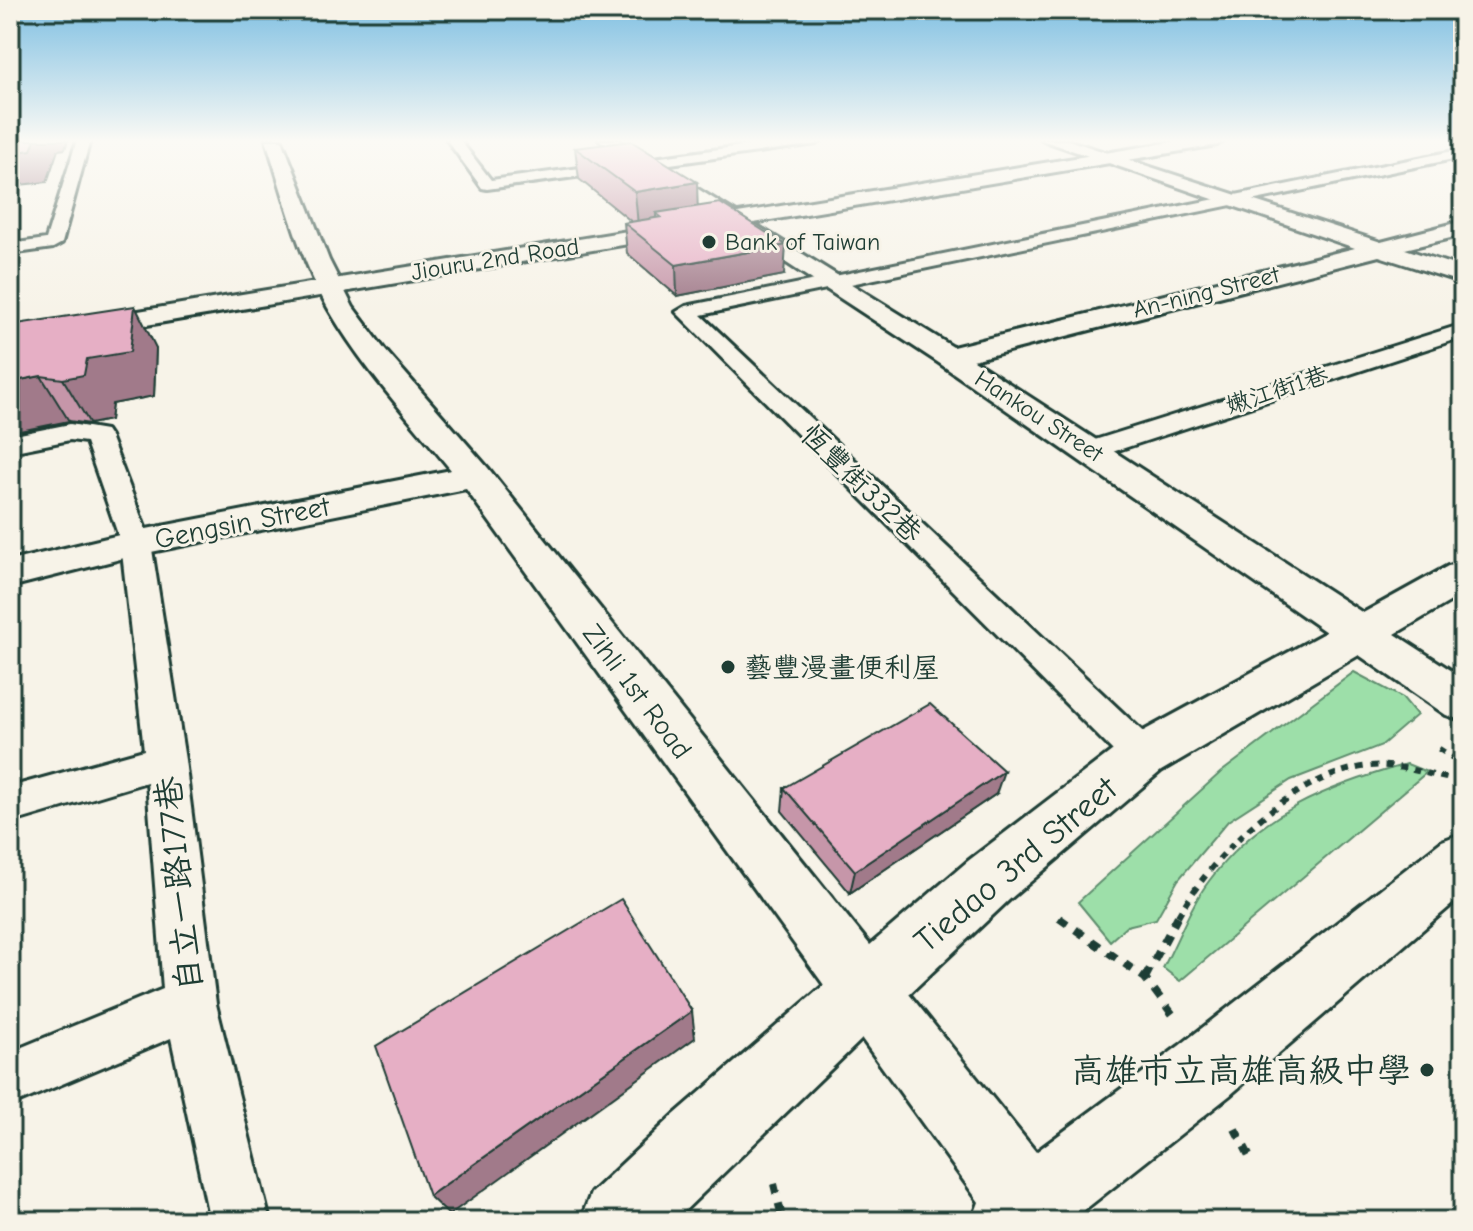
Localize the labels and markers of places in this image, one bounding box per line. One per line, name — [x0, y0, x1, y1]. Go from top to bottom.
place label: Bank of Taiwan — [725, 228, 880, 256]
marker: Bank of Taiwan — [700, 233, 718, 251]
place label: 藝豐漫畫便利屋 — [744, 652, 940, 684]
marker: 藝豐漫畫便利屋 — [719, 658, 737, 676]
place label: 高雄市立高雄高級中學 — [1071, 1051, 1411, 1091]
marker: 高雄市立高雄高級中學 — [1418, 1061, 1436, 1079]

